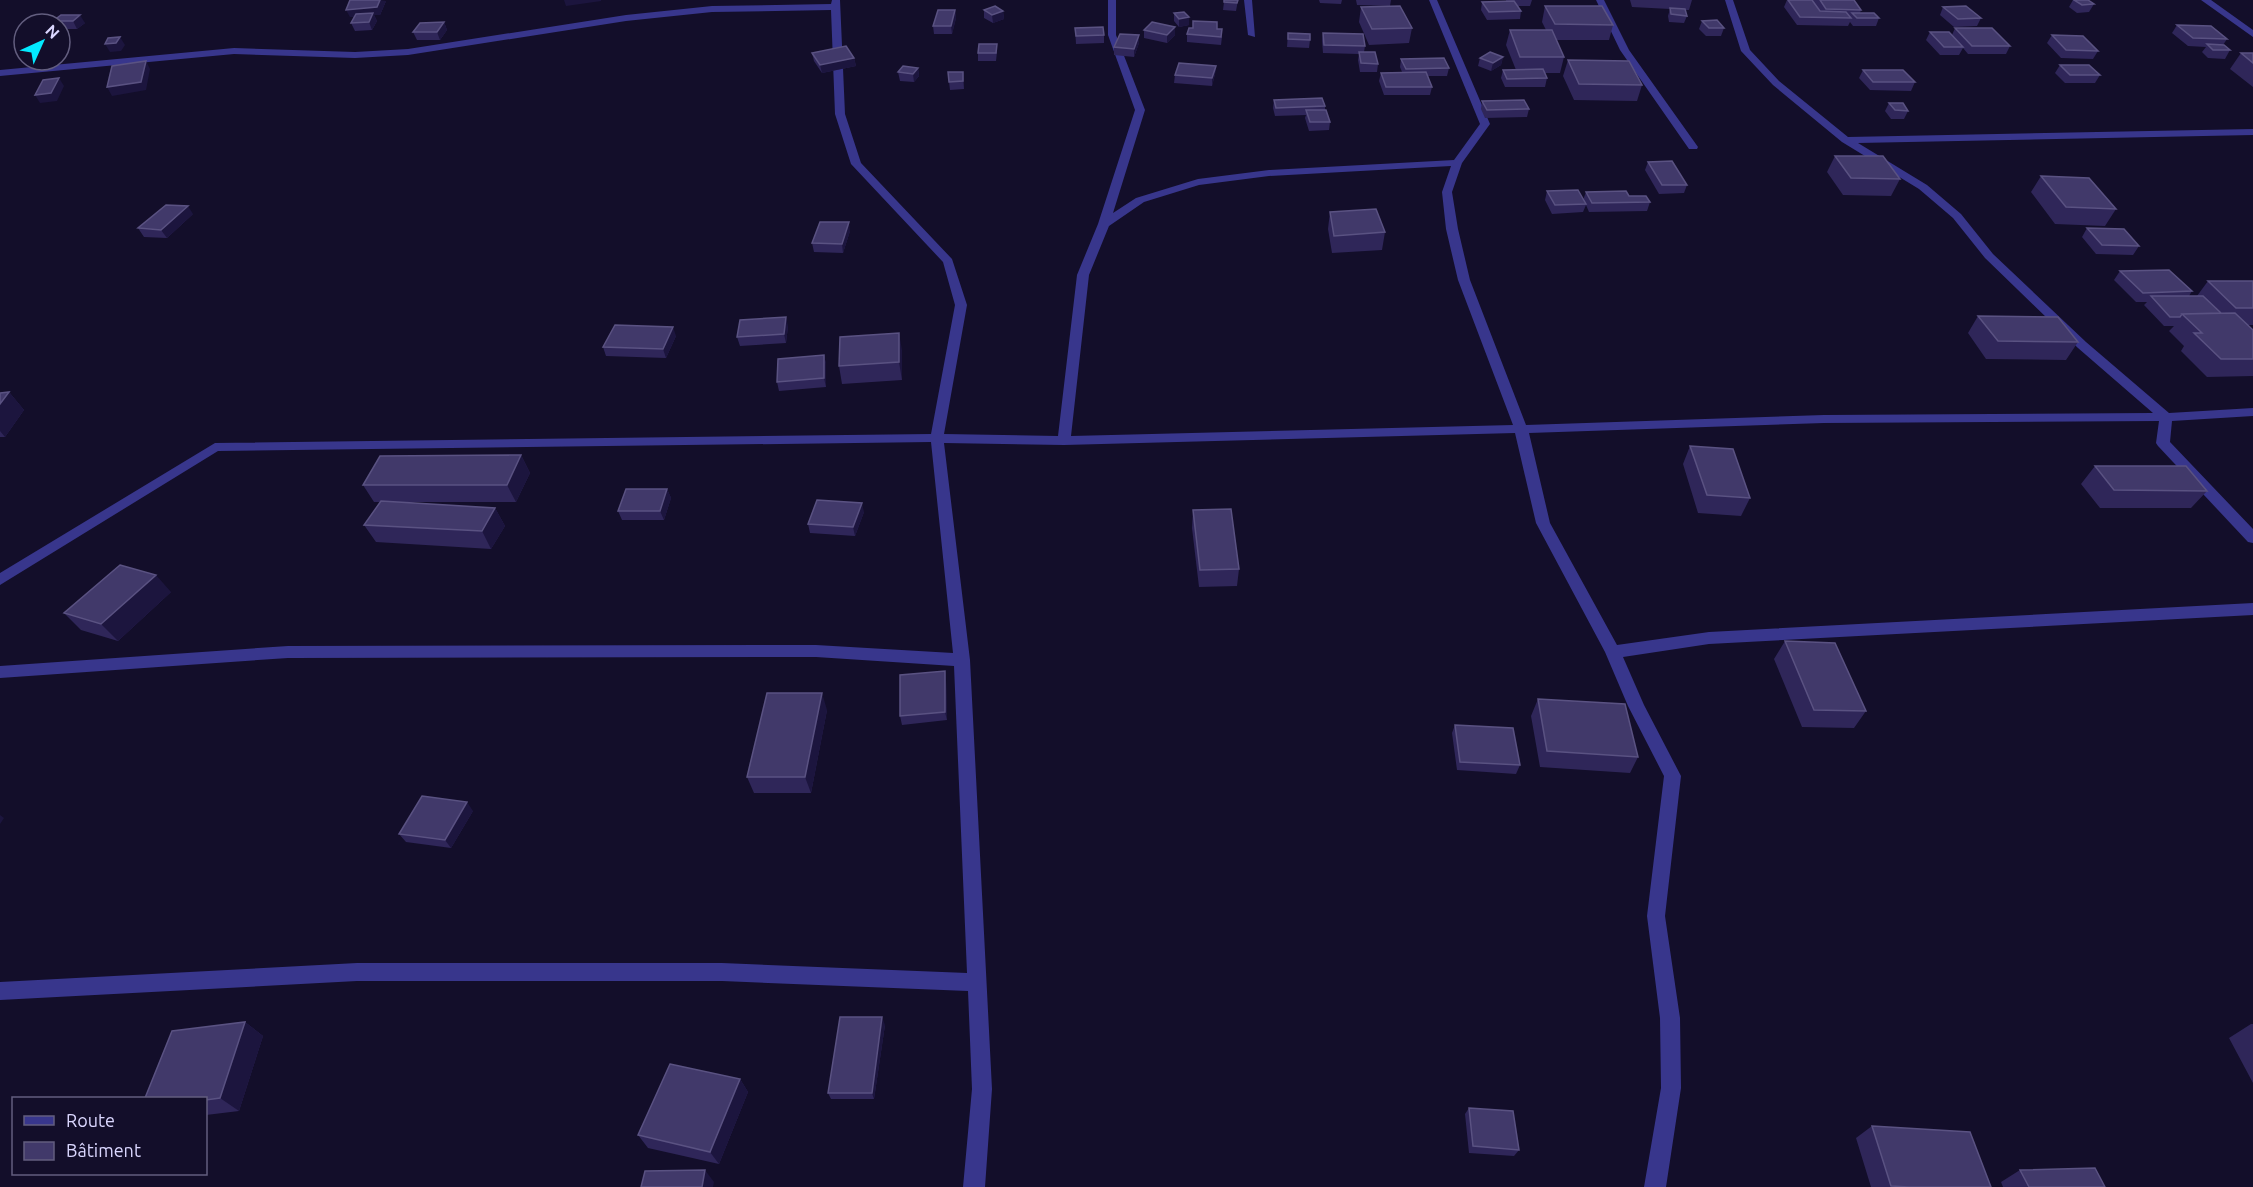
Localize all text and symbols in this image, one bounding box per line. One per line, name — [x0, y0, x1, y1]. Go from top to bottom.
north arrow — [12, 12, 72, 72]
text: N — [42, 21, 63, 42]
legend — [12, 1097, 207, 1175]
text: Route — [66, 1110, 115, 1130]
text: Bâtiment — [66, 1140, 141, 1160]

